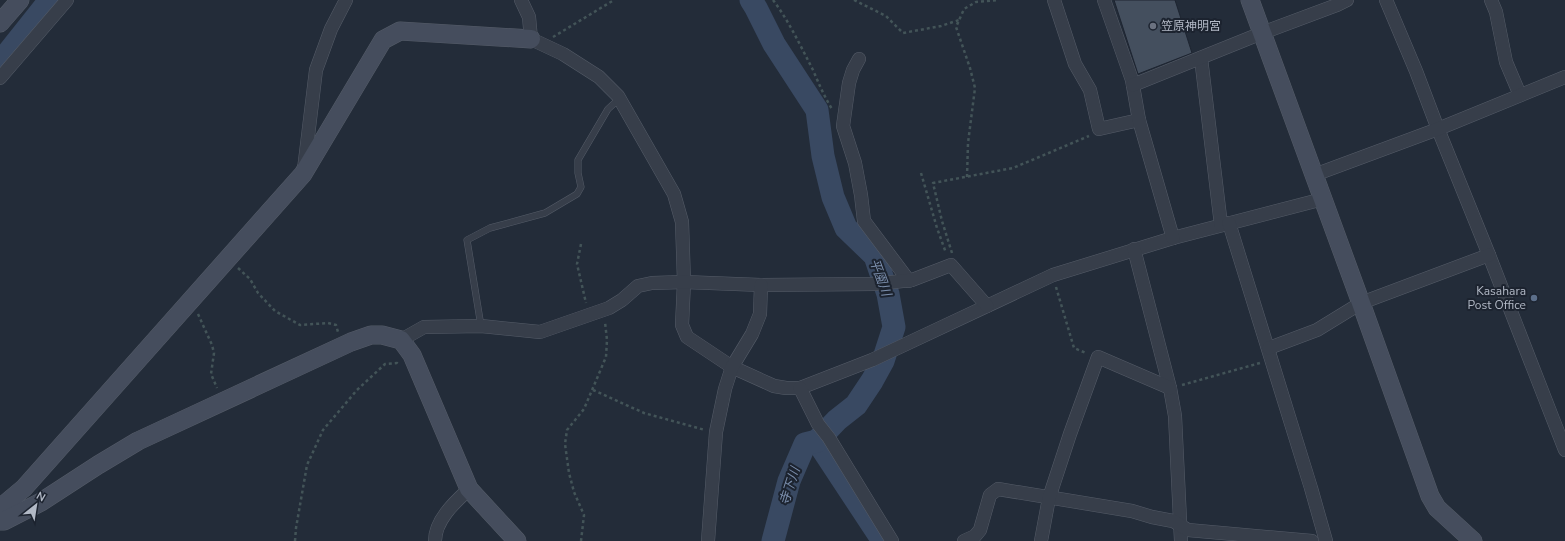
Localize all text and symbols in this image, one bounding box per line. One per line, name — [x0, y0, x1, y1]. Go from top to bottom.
place label: 笠原神明宮 — [1161, 18, 1221, 34]
marker: 笠原神明宮 — [1148, 21, 1158, 31]
water label: 平園川 — [865, 256, 896, 301]
place label: Kasahara Post Office — [1467, 283, 1526, 313]
marker: Kasahara Post Office — [1529, 293, 1539, 303]
water label: 寺下川 — [775, 463, 805, 508]
north arrow — [16, 485, 56, 525]
text: N — [33, 488, 48, 505]

